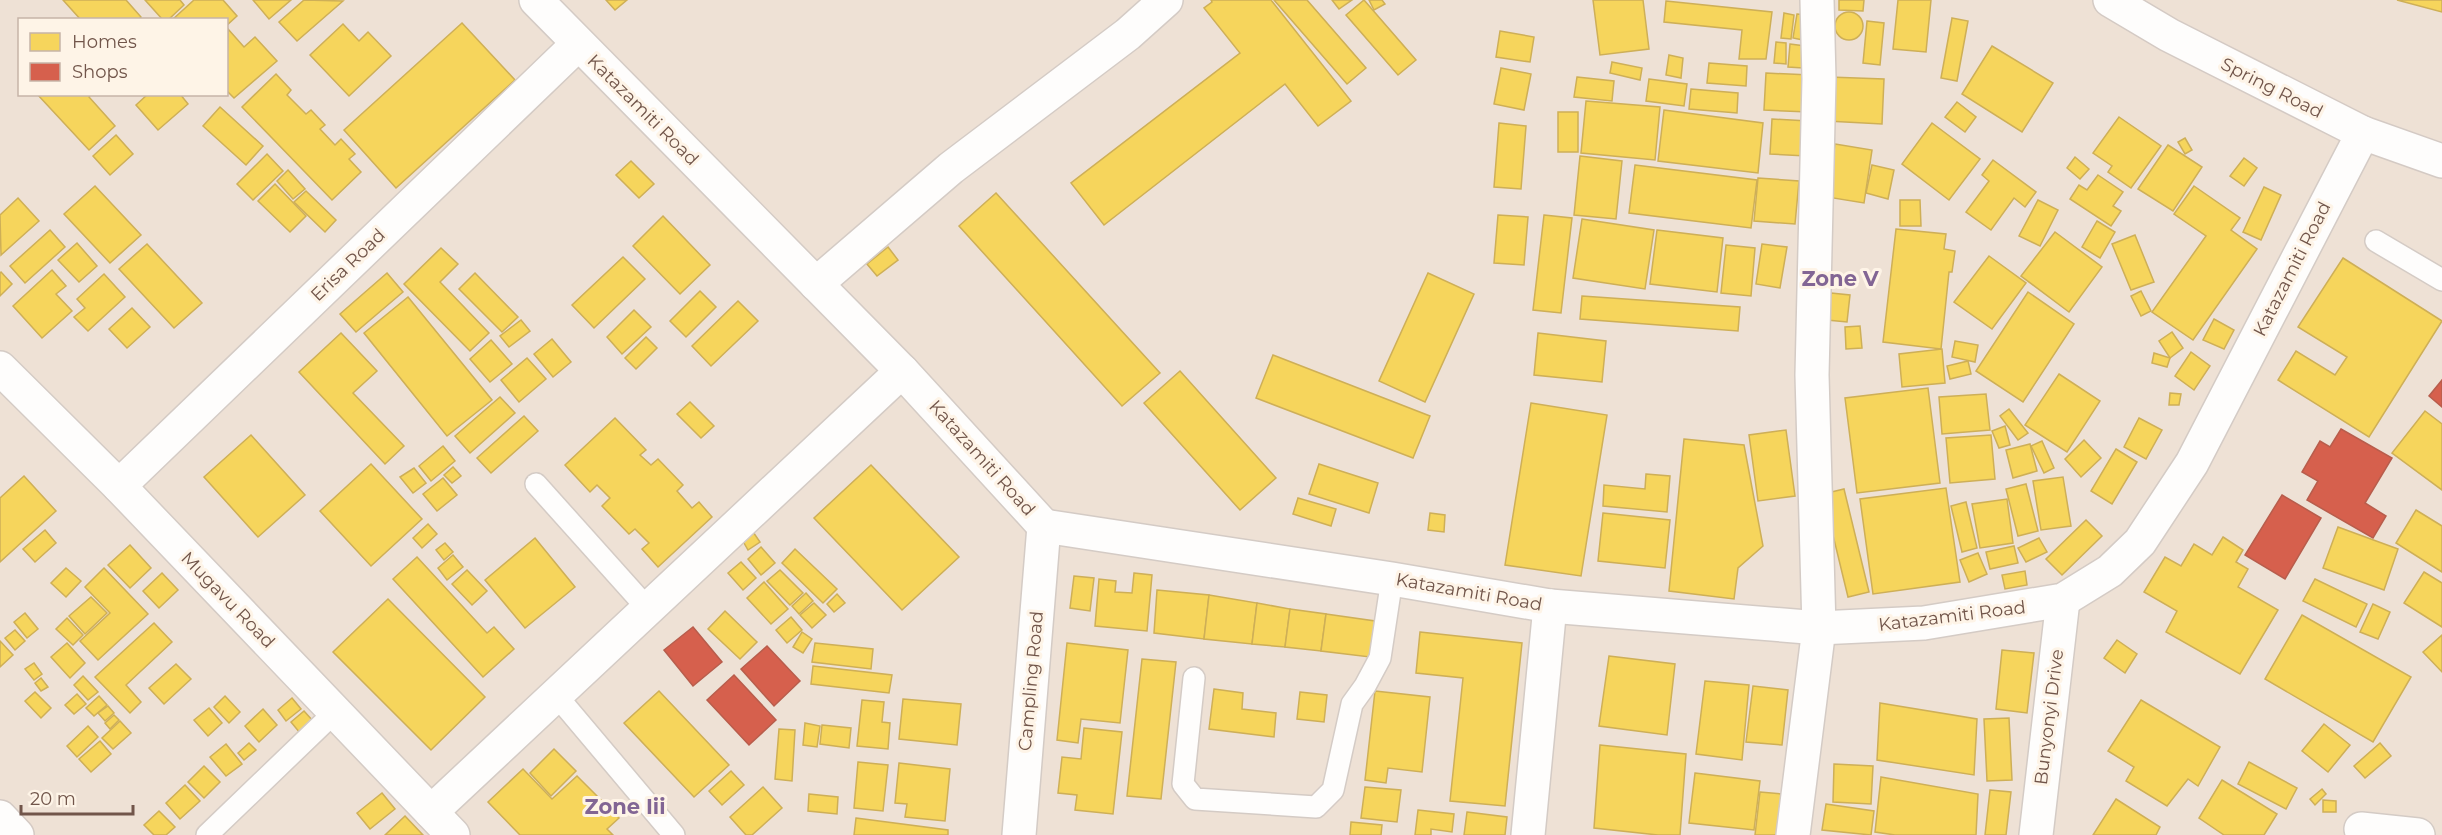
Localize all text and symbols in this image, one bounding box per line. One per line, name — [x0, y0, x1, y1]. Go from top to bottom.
legend — [18, 18, 228, 96]
text: Homes — [72, 31, 137, 53]
street label: Katazamiti Road — [583, 50, 703, 170]
street label: Spring Road — [2217, 53, 2327, 123]
text: Shops — [72, 61, 128, 83]
street label: Katazamiti Road — [2249, 198, 2335, 340]
street label: Erisa Road — [306, 224, 390, 306]
district label: Zone V — [1801, 266, 1879, 291]
street label: Katazamiti Road — [924, 396, 1040, 520]
street label: Mugavu Road — [176, 547, 280, 653]
street label: Katazamiti Road — [1394, 568, 1544, 616]
street label: Katazamiti Road — [1877, 596, 2027, 636]
street label: Campling Road — [1014, 610, 1048, 752]
street label: Bunyonyi Drive — [2030, 648, 2068, 786]
scale bar — [21, 778, 134, 816]
text: 20 m — [30, 788, 76, 810]
district label: Zone Iii — [584, 794, 666, 819]

